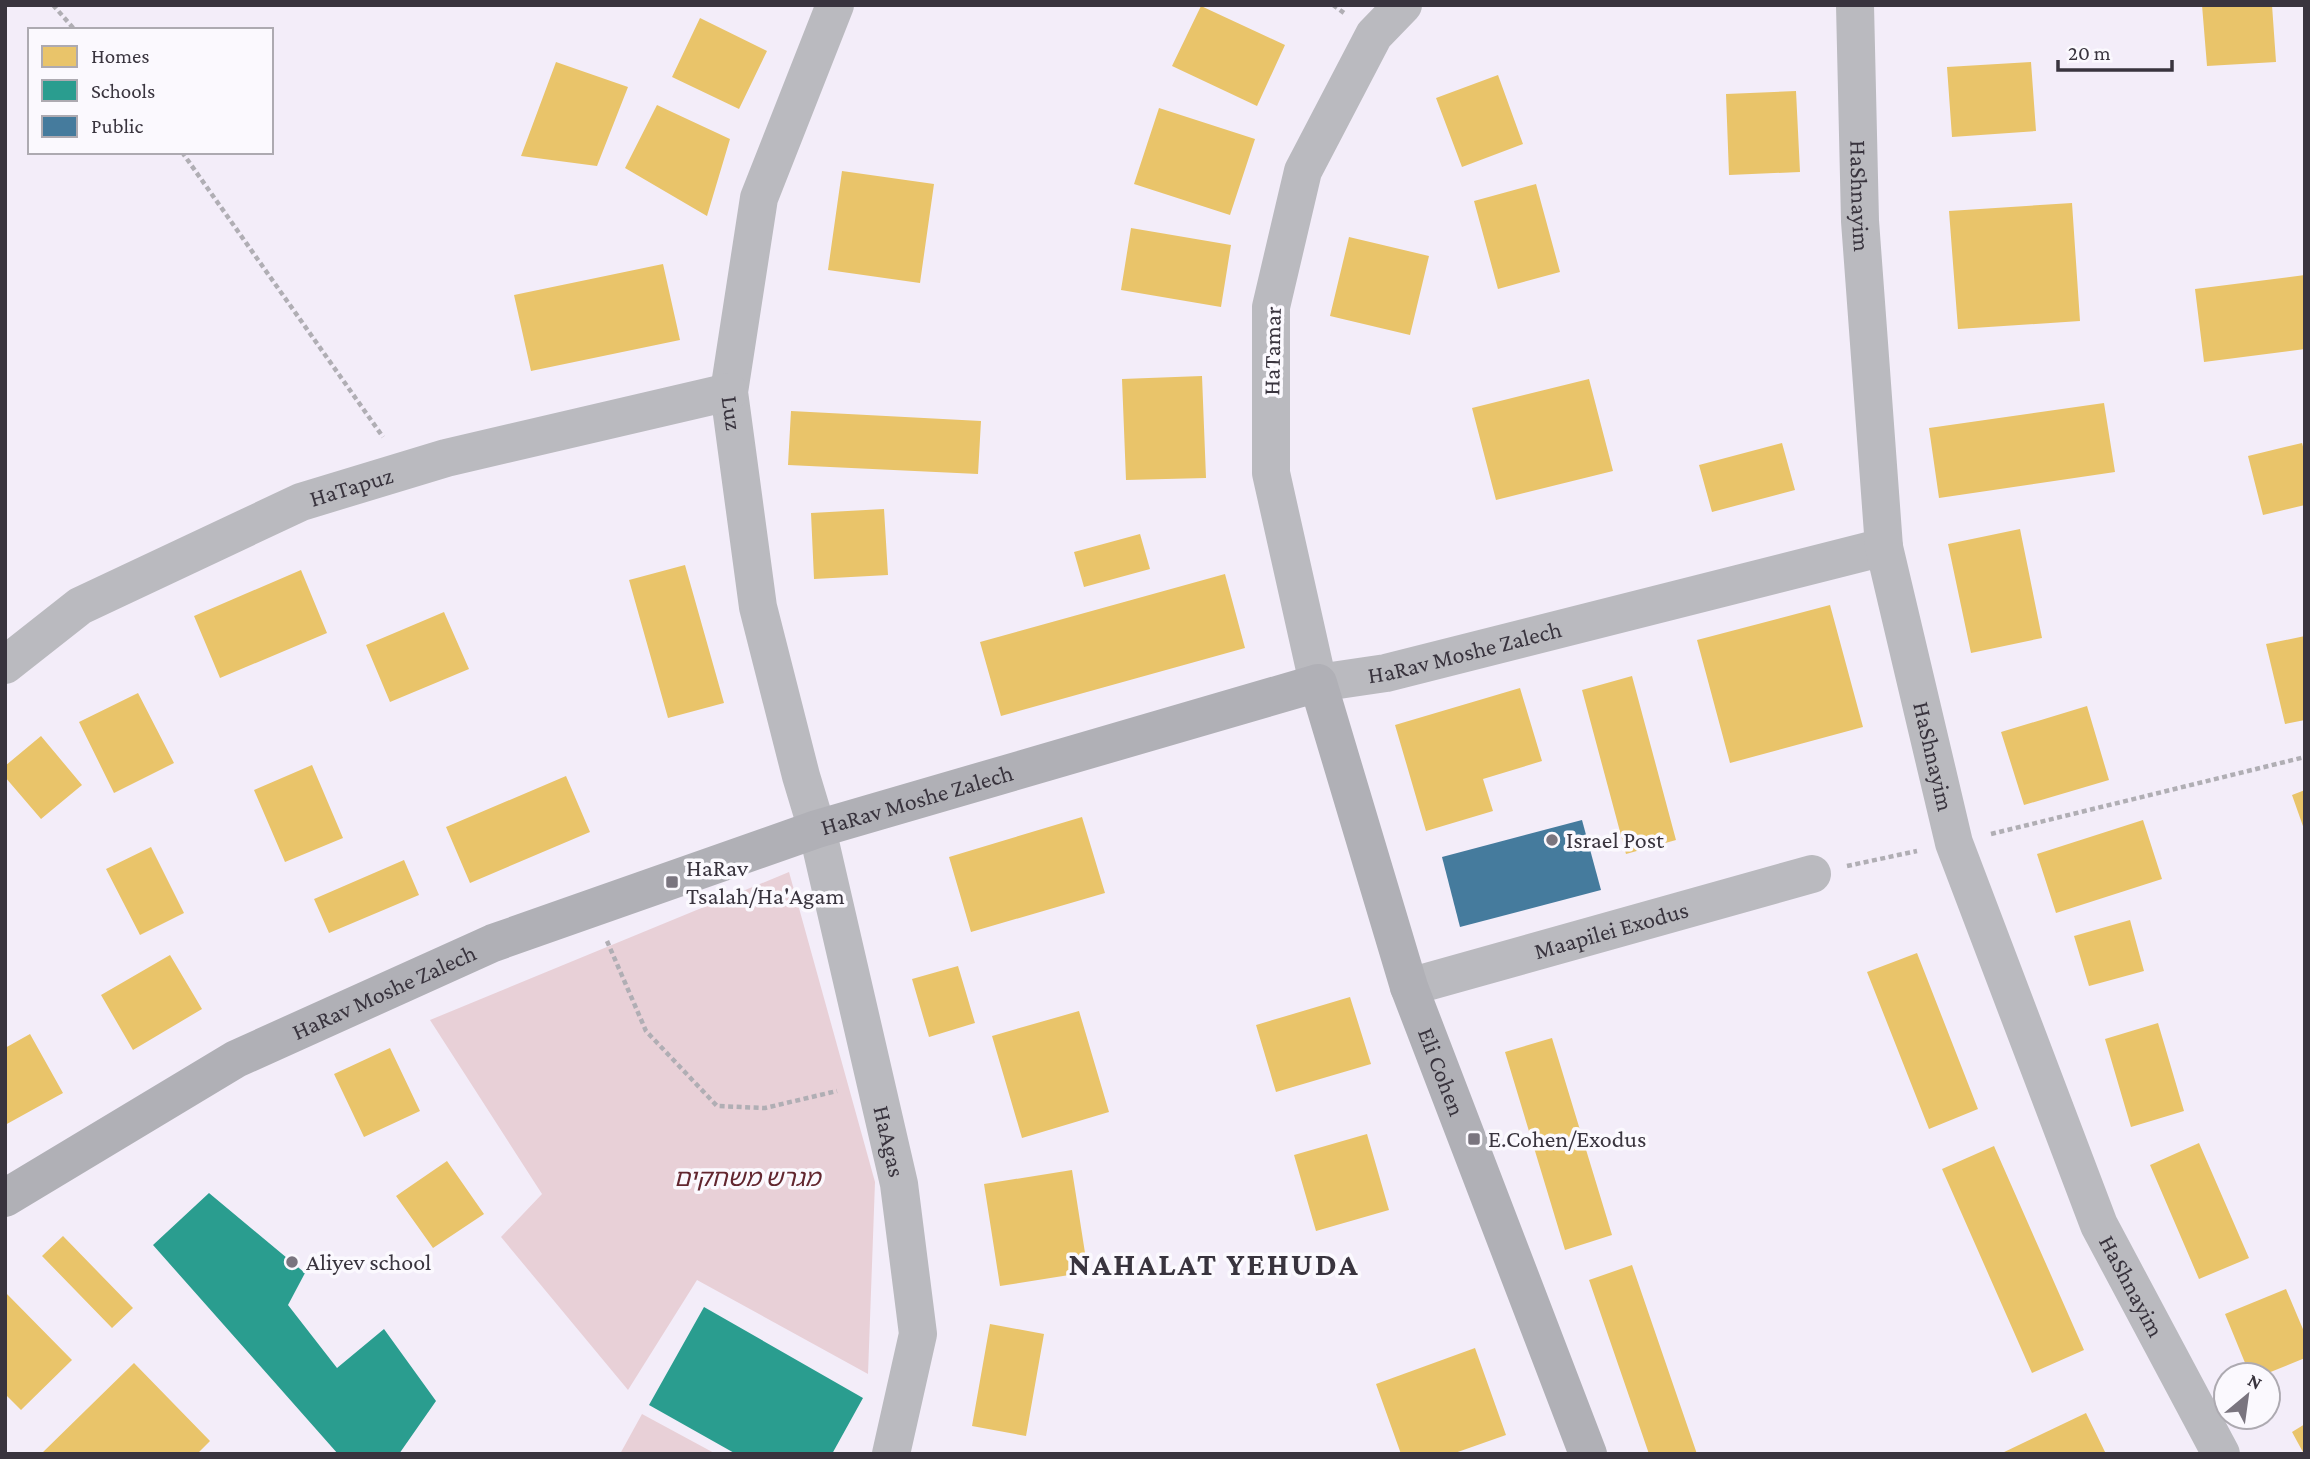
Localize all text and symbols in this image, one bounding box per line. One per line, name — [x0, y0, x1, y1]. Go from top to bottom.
legend — [28, 28, 273, 154]
scale bar — [2058, 28, 2172, 72]
text: 20 m — [2068, 41, 2111, 65]
text: Homes — [91, 44, 150, 68]
text: Schools — [91, 79, 155, 103]
text: Public — [91, 114, 143, 138]
street label: HaShnayim — [1845, 140, 1876, 253]
street label: HaTamar — [1257, 306, 1286, 396]
street label: Luz — [717, 394, 748, 432]
street label: HaTapuz — [306, 461, 396, 512]
street label: HaRav Moshe Zalech — [1366, 615, 1564, 689]
street label: HaShnayim — [1908, 699, 1960, 814]
street label: HaRav Moshe Zalech — [817, 759, 1016, 840]
place label: Israel Post — [1566, 826, 1665, 853]
marker: Israel Post — [1544, 832, 1560, 848]
place label: HaRav Tsalah/Ha'Agam — [686, 854, 845, 909]
marker: HaRav Tsalah/Ha'Agam — [664, 874, 680, 890]
street label: Maapilei Exodus — [1531, 895, 1691, 964]
street label: HaRav Moshe Zalech — [288, 938, 480, 1045]
street label: Eli Cohen — [1413, 1024, 1471, 1120]
street label: HaAgas — [868, 1103, 911, 1180]
place label: E.Cohen/Exodus — [1488, 1125, 1647, 1152]
marker: E.Cohen/Exodus — [1466, 1131, 1482, 1147]
park label: מגרש משחקים — [674, 1164, 822, 1191]
street label: HaShnayim — [2094, 1230, 2170, 1342]
district label: NAHALAT YEHUDA — [1069, 1246, 1359, 1282]
place label: Aliyev school — [306, 1248, 431, 1275]
marker: Aliyev school — [284, 1254, 300, 1270]
north arrow — [2212, 1361, 2282, 1431]
text: N — [2244, 1369, 2266, 1394]

